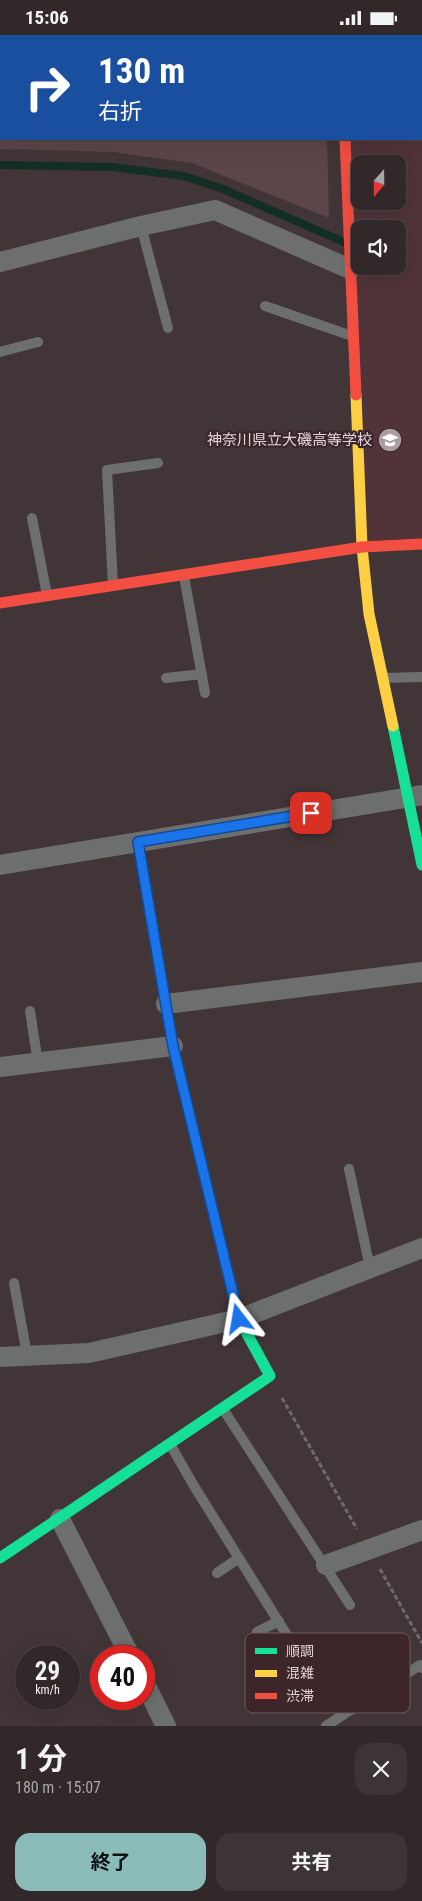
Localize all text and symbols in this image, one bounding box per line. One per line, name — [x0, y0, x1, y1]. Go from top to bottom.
text: 15:06 — [25, 6, 69, 29]
text: 130 m — [98, 51, 185, 92]
icon: right — [15, 55, 80, 120]
text: 右折 — [98, 99, 142, 124]
north arrow — [351, 155, 406, 210]
map controls — [351, 155, 406, 275]
button: sound — [351, 220, 406, 275]
school or university icon: 神奈川県立大磯高等学校 — [377, 427, 403, 453]
place label: 神奈川県立大磯高等学校 — [207, 431, 372, 449]
pin — [290, 792, 332, 834]
icon: arrive — [297, 799, 325, 827]
position arrow — [212, 1292, 264, 1344]
legend — [245, 1633, 410, 1713]
text: 順調 — [286, 1643, 314, 1659]
speed limit sign: 40 — [90, 1645, 155, 1710]
text: 29 — [35, 1657, 60, 1686]
text: 混雑 — [286, 1665, 314, 1681]
text: km/h — [35, 1683, 60, 1697]
text: 渋滞 — [286, 1688, 314, 1704]
text: 1 分 — [15, 1741, 67, 1776]
button: close — [355, 1743, 407, 1795]
text: 180 m · 15:07 — [15, 1778, 101, 1797]
button: 終了 — [15, 1833, 206, 1891]
button: 共有 — [216, 1833, 407, 1891]

